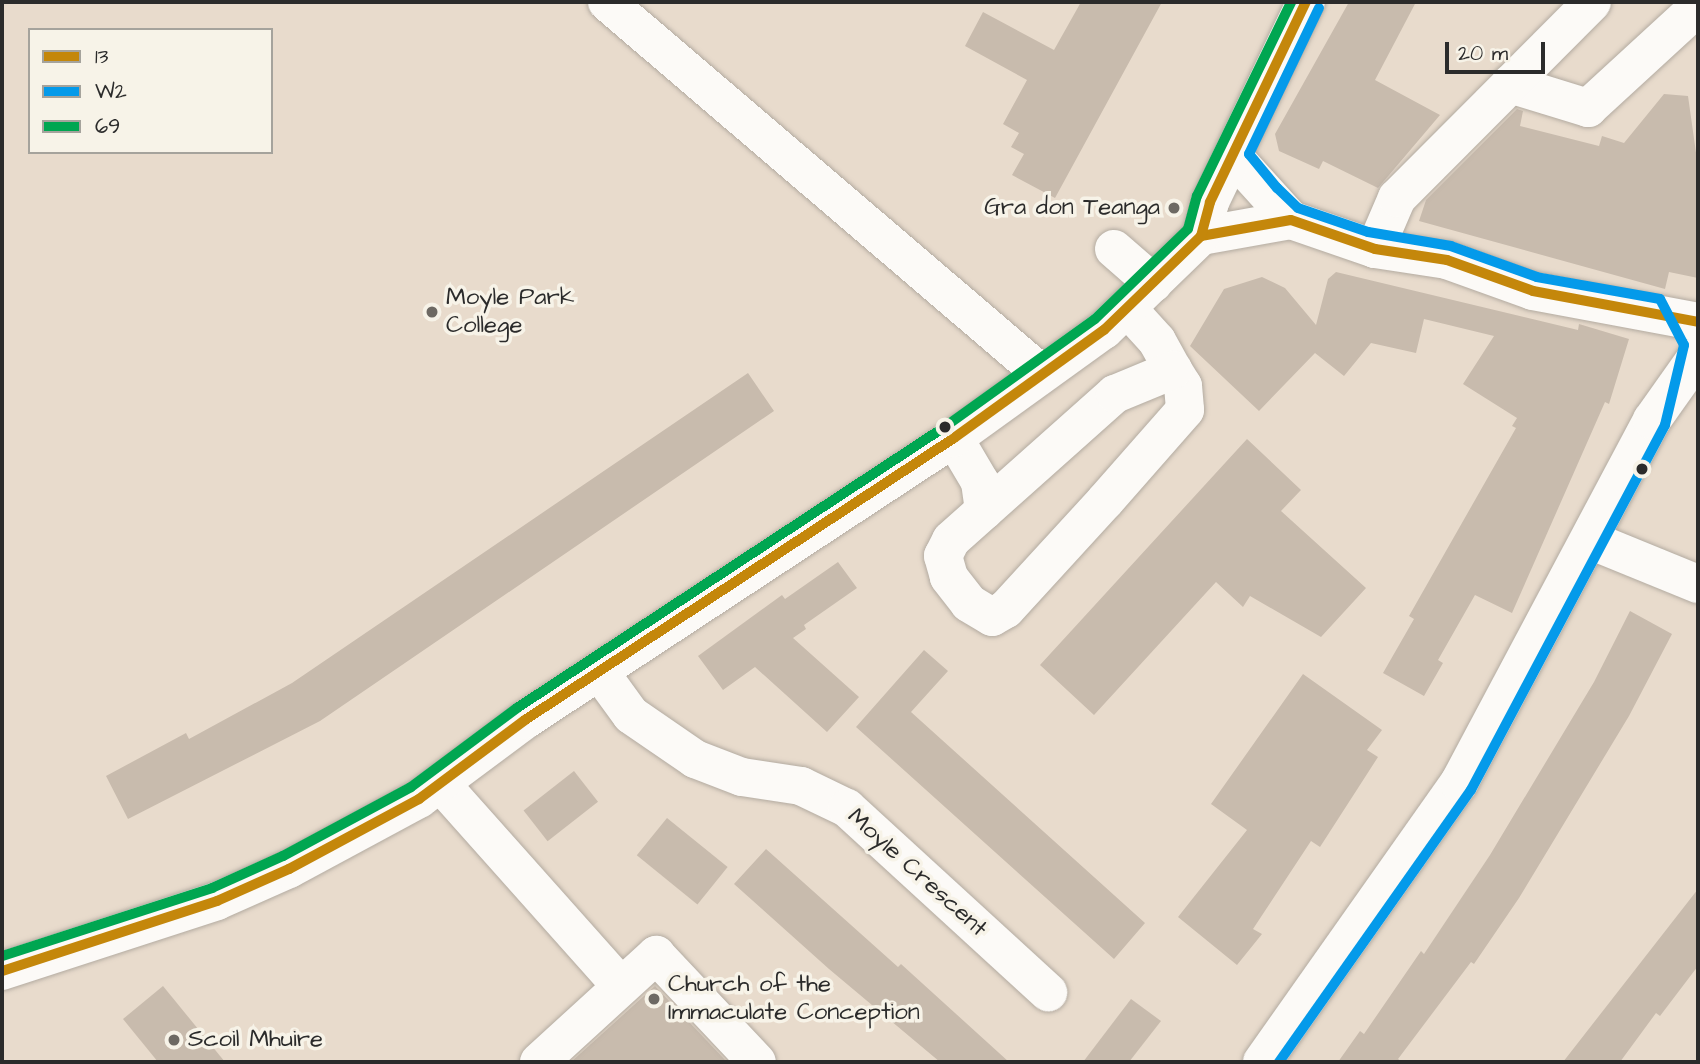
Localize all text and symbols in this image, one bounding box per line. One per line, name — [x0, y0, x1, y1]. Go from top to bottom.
legend — [28, 28, 273, 154]
scale bar — [1448, 28, 1548, 72]
text: 20 m — [1458, 39, 1508, 68]
text: 13 — [95, 42, 108, 71]
text: W2 — [95, 77, 127, 106]
text: 69 — [95, 112, 120, 141]
place label: Gra don Teanga — [984, 194, 1160, 222]
marker: Gra don Teanga — [1166, 200, 1182, 216]
place label: Moyle Park College — [446, 284, 574, 340]
marker: Moyle Park College — [424, 304, 440, 320]
unlabelled marker — [938, 420, 952, 434]
unlabelled marker — [1635, 462, 1649, 476]
street label: Moyle Crescent — [841, 803, 993, 943]
place label: Church of the Immaculate Conception — [668, 971, 920, 1027]
marker: Church of the Immaculate Conception — [646, 991, 662, 1007]
place label: Scoil Mhuire — [188, 1026, 323, 1054]
marker: Scoil Mhuire — [166, 1032, 182, 1048]

